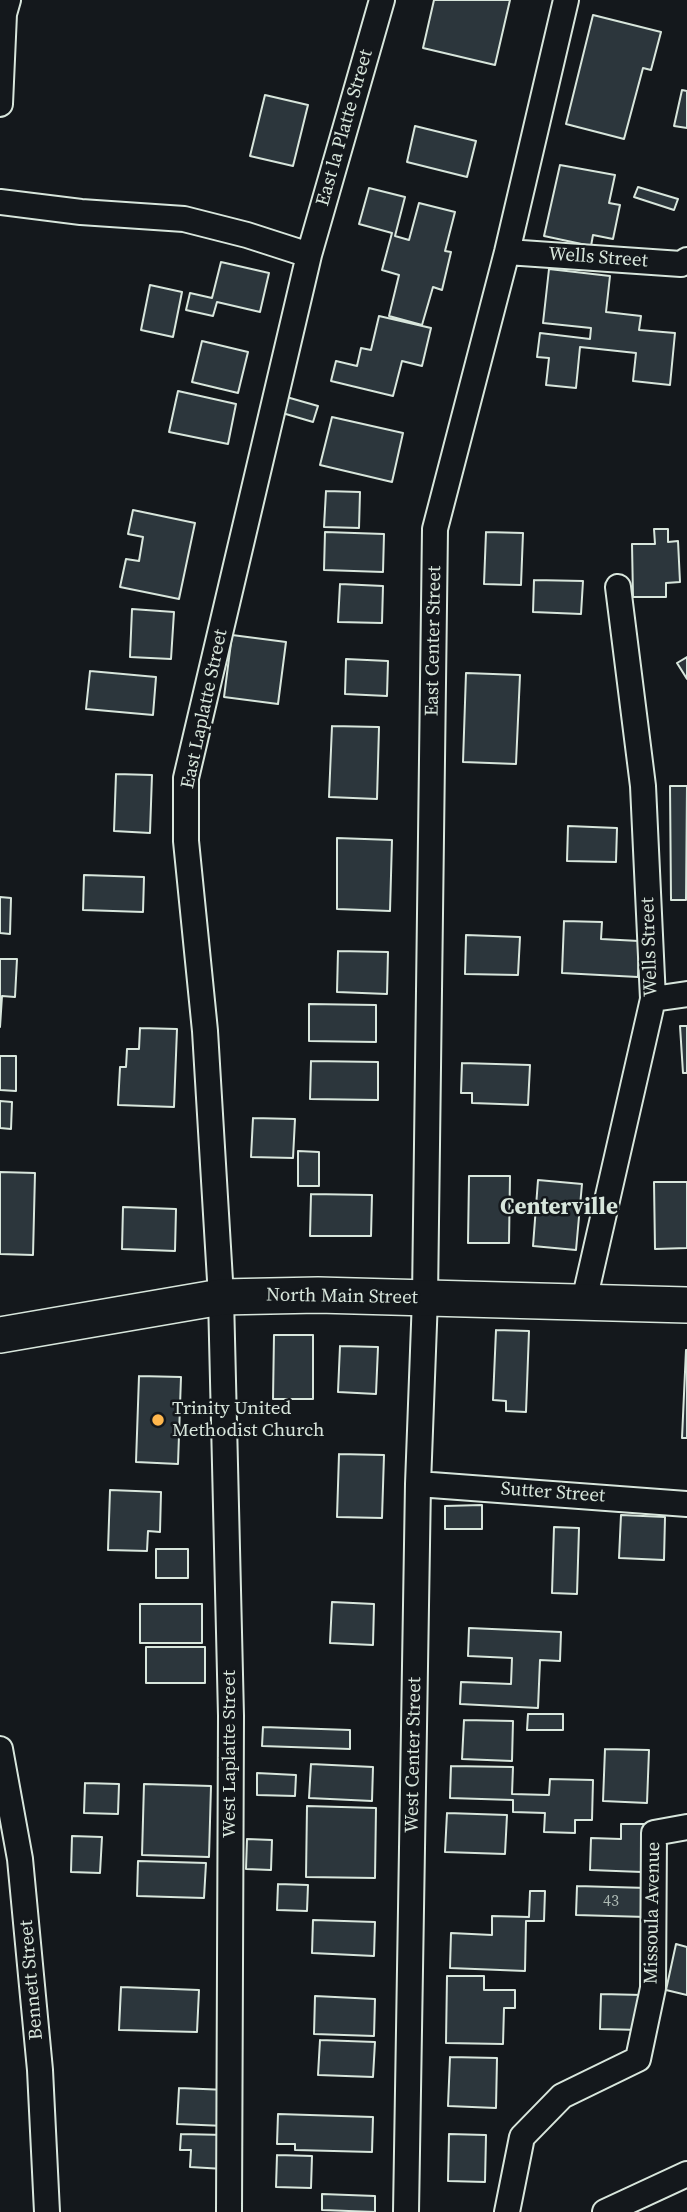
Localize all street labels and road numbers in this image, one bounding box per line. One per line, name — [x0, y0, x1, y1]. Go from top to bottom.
street label: East la Platte Street — [312, 47, 378, 209]
street label: Wells Street — [548, 243, 648, 273]
street label: East Center Street — [421, 566, 447, 716]
street label: East Laplatte Street — [177, 627, 233, 791]
street label: Wells Street — [637, 897, 663, 997]
street label: North Main Street — [266, 1284, 418, 1310]
street label: Sutter Street — [500, 1478, 606, 1508]
street label: West Laplatte Street — [219, 1670, 241, 1838]
street label: West Center Street — [401, 1677, 427, 1833]
street label: Missoula Avenue — [640, 1842, 666, 1984]
street label: Bennett Street — [15, 1919, 49, 2041]

